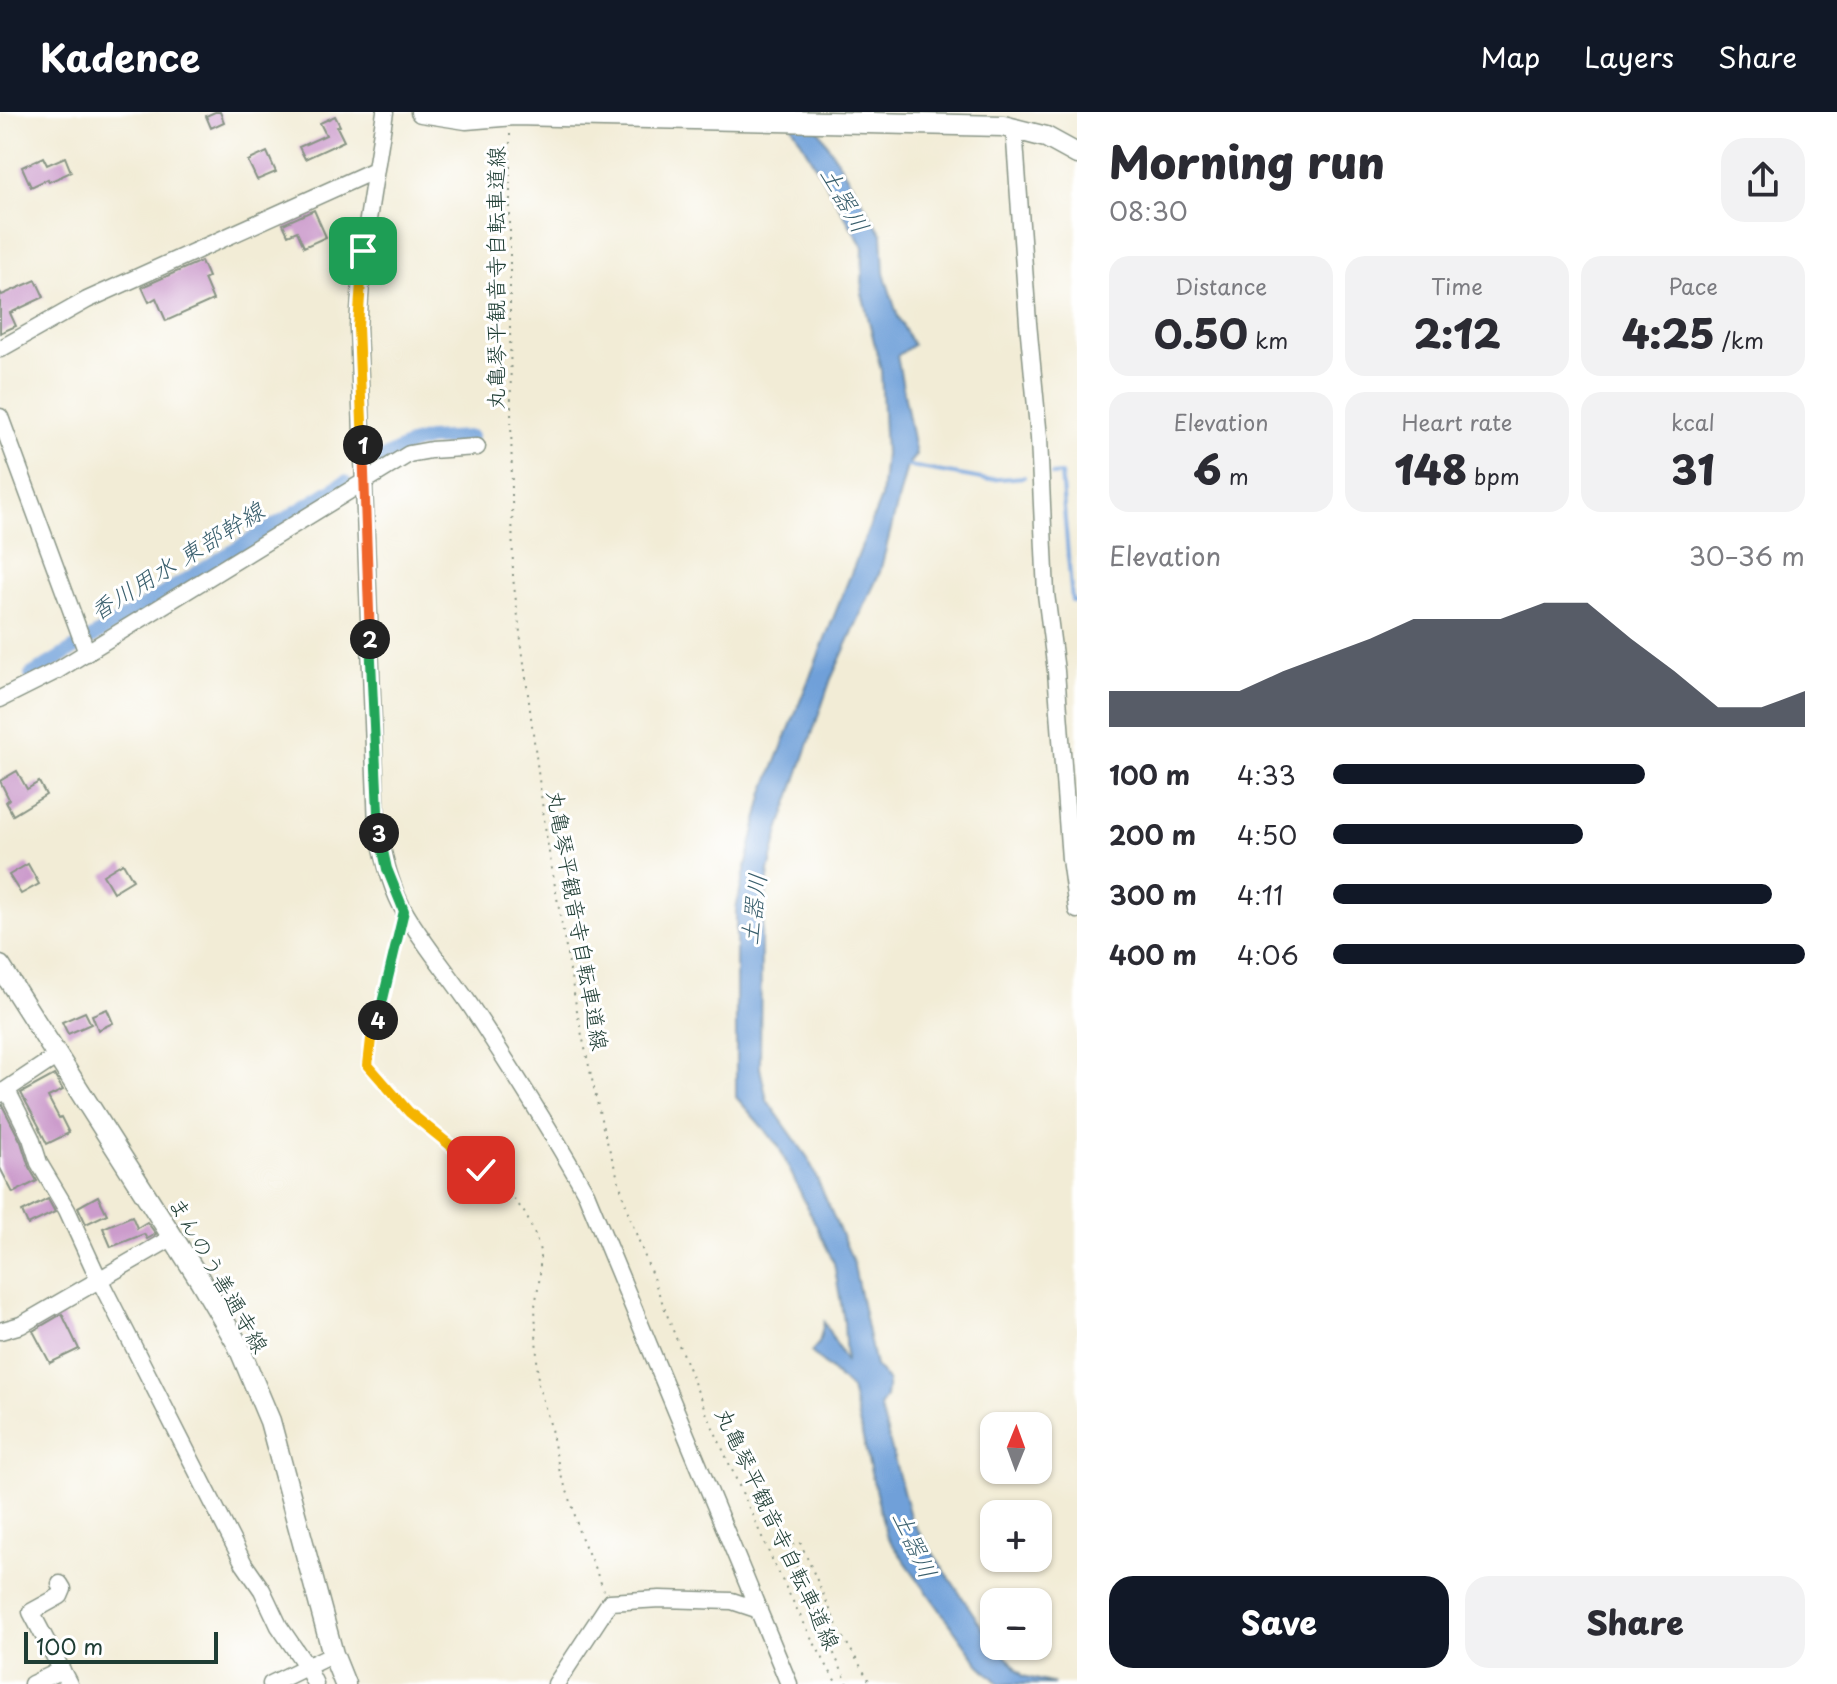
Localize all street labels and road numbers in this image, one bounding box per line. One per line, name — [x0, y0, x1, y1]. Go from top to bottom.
street label: 丸亀琴平観音寺自転車道線 — [478, 146, 511, 410]
street label: 丸亀琴平観音寺自転車道線 — [540, 787, 618, 1053]
street label: まんのう善通寺線 — [162, 1190, 278, 1358]
street label: 丸亀琴平観音寺自転車道線 — [708, 1401, 850, 1655]

